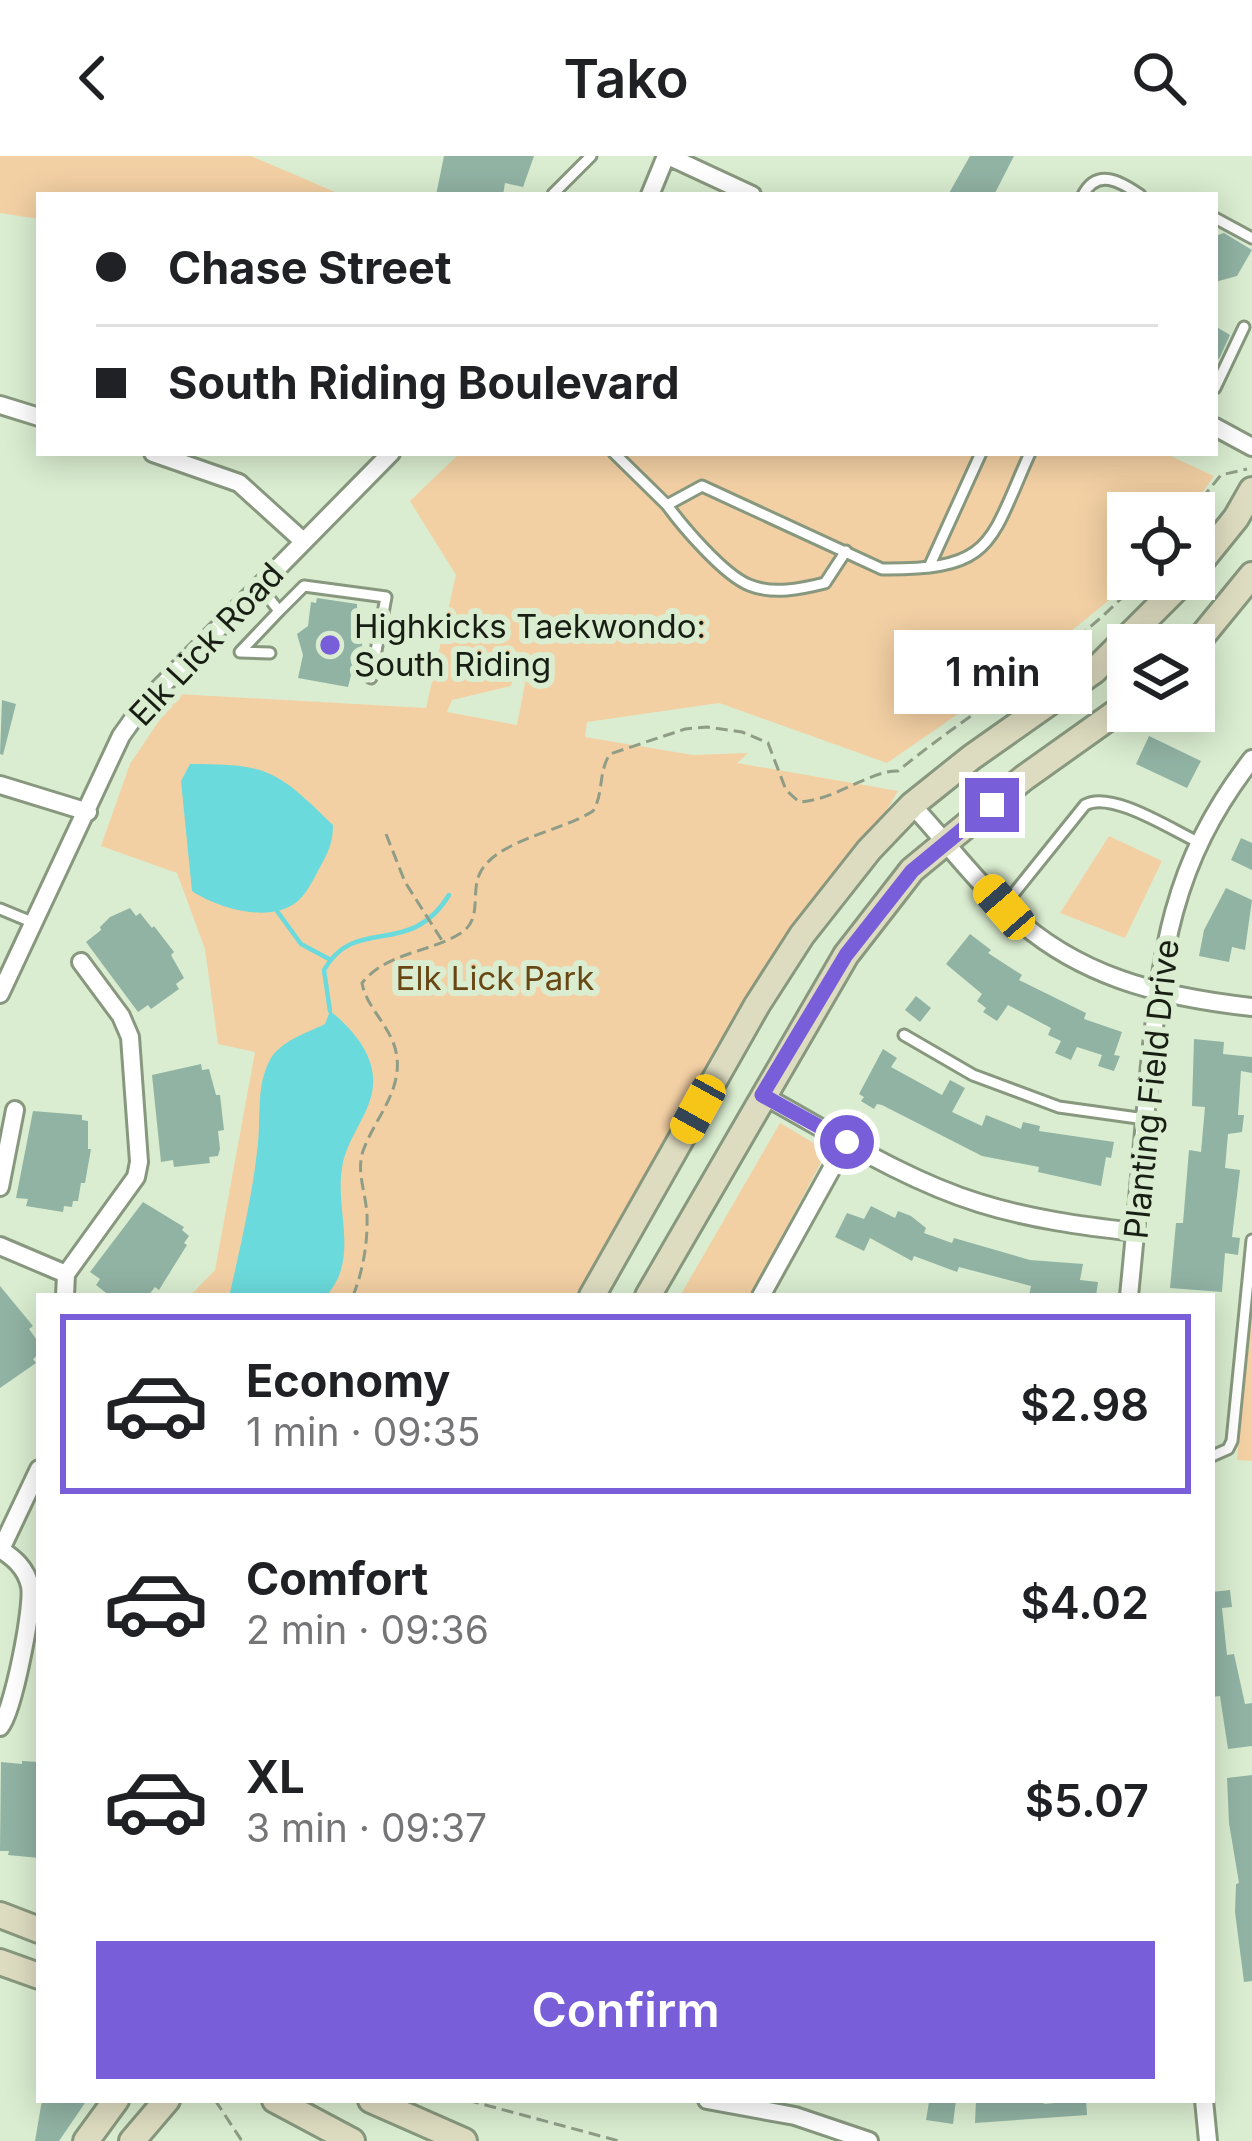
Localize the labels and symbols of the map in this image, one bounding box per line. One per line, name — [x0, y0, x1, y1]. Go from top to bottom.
street label: Elk Lick Road — [121, 554, 291, 734]
place label: Highkicks Taekwondo: South Riding — [354, 606, 706, 684]
callout: 1 min — [893, 631, 1091, 715]
marker: Highkicks Taekwondo: South Riding — [317, 632, 343, 658]
route end — [965, 778, 1019, 832]
car — [967, 868, 1041, 946]
street label: Planting Field Drive — [1115, 937, 1187, 1241]
park label: Elk Lick Park — [396, 958, 594, 998]
car — [665, 1069, 731, 1149]
route start — [820, 1115, 874, 1169]

